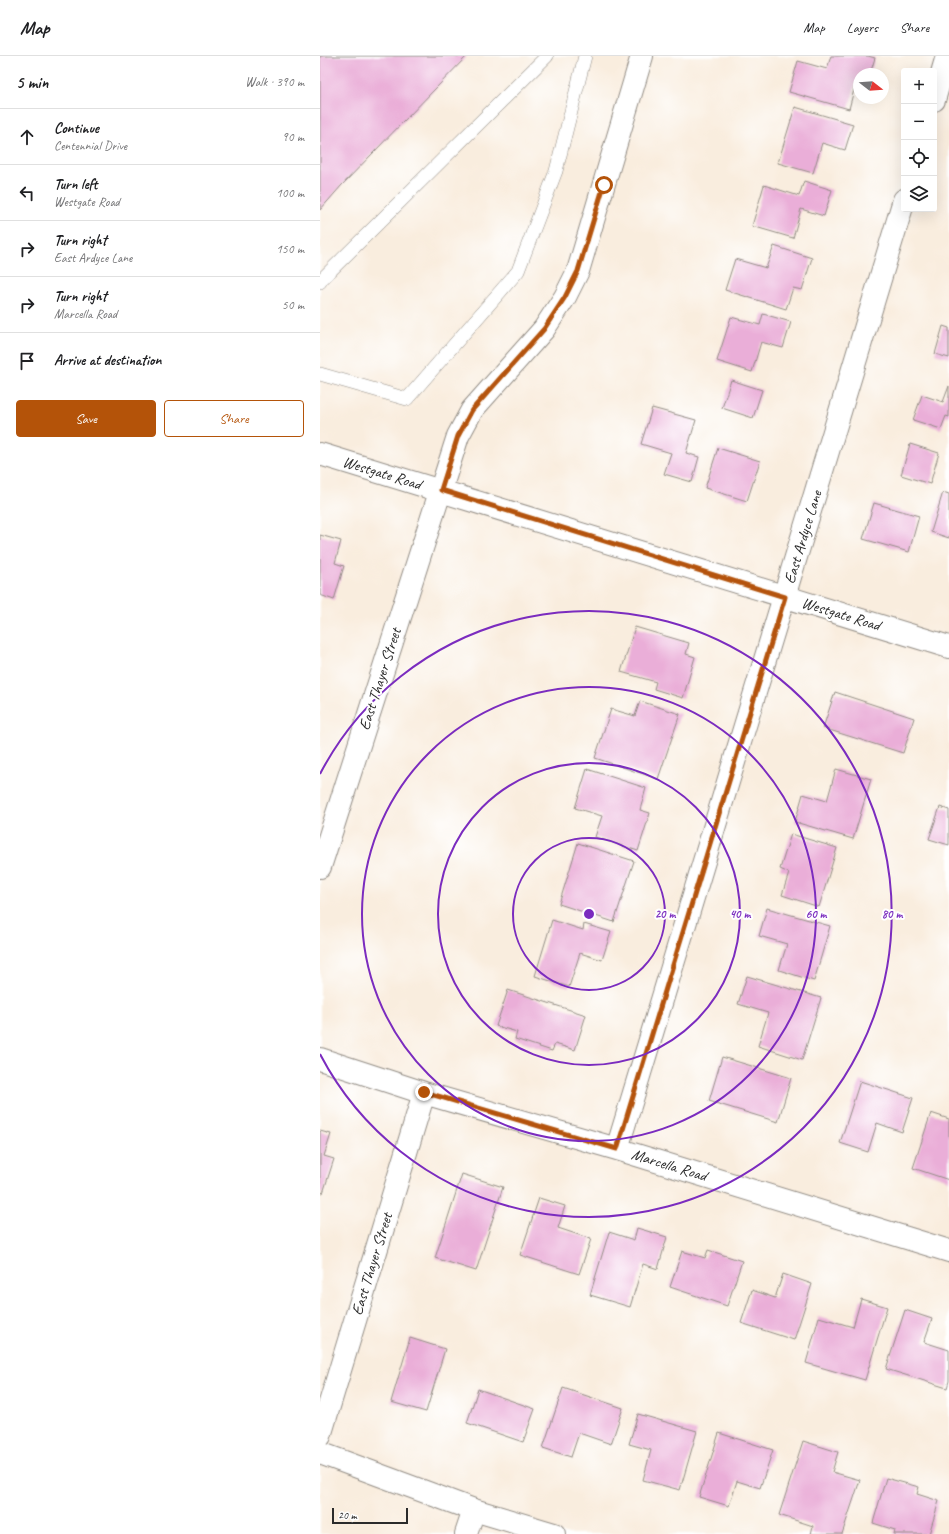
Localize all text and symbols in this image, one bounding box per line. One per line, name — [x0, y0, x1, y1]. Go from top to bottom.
text: Map — [20, 16, 50, 40]
text: Map — [803, 19, 825, 36]
text: Layers — [847, 19, 878, 36]
text: Share — [900, 19, 929, 36]
north arrow — [853, 68, 889, 104]
map controls — [901, 68, 937, 212]
button: + — [901, 68, 937, 104]
text: 5 min — [16, 72, 48, 93]
text: Walk · 390 m — [245, 74, 304, 90]
button: − — [901, 104, 937, 140]
text: Continue — [54, 119, 99, 138]
icon: ahead — [16, 126, 38, 148]
text: 90 m — [282, 129, 304, 145]
text: Centennial Drive — [54, 138, 127, 154]
button: locate — [901, 140, 937, 176]
text: Turn left — [54, 175, 97, 194]
route start — [595, 176, 613, 194]
button: layers — [901, 176, 937, 212]
icon: left — [16, 182, 38, 204]
text: 100 m — [276, 185, 304, 201]
text: Westgate Road — [54, 194, 120, 210]
text: Turn right — [54, 231, 107, 250]
icon: right — [16, 238, 38, 260]
text: 150 m — [276, 241, 304, 257]
text: East Ardyce Lane — [54, 250, 132, 266]
text: Turn right — [54, 287, 107, 306]
icon: right — [16, 294, 38, 316]
text: 50 m — [282, 297, 304, 313]
text: Marcella Road — [54, 306, 117, 322]
icon: arrive — [16, 350, 38, 372]
text: Arrive at destination — [54, 351, 161, 370]
button: Save — [16, 400, 156, 437]
button: Share — [164, 400, 304, 437]
street label: Westgate Road — [340, 452, 426, 495]
street label: East Ardyce Lane — [779, 486, 827, 586]
street label: Westgate Road — [799, 593, 885, 636]
street label: East Thayer Street — [354, 624, 406, 732]
text: 20 m — [655, 906, 676, 922]
text: 40 m — [730, 906, 751, 922]
text: 60 m — [806, 906, 828, 922]
text: 80 m — [882, 906, 903, 922]
centre of rings — [582, 907, 596, 921]
route end — [415, 1083, 433, 1101]
street label: Marcella Road — [629, 1144, 712, 1187]
street label: East Thayer Street — [347, 1209, 398, 1318]
scale bar — [332, 1506, 408, 1525]
text: 20 m — [338, 1508, 357, 1522]

